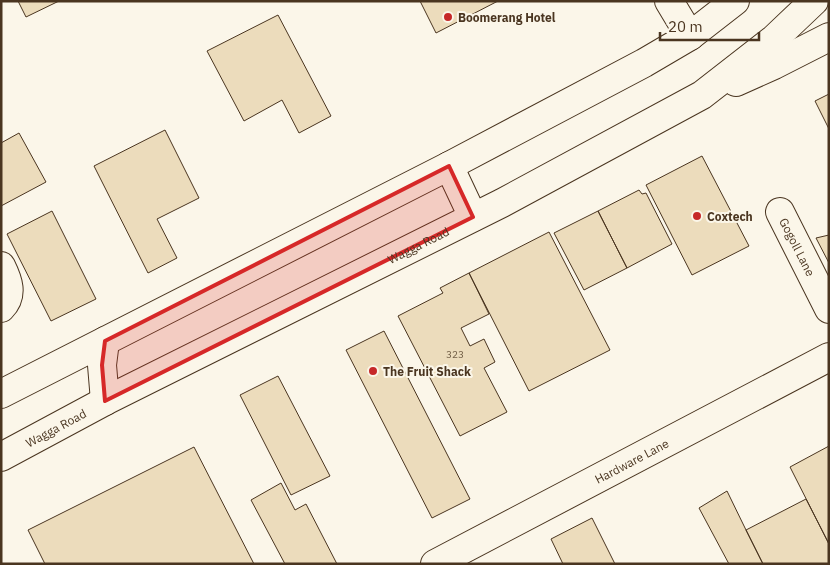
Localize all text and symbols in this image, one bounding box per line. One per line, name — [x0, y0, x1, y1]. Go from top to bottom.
place label: Boomerang Hotel — [458, 10, 556, 25]
scale bar — [660, 10, 759, 42]
marker: Boomerang Hotel — [442, 11, 454, 23]
text: 20 m — [668, 17, 703, 36]
place label: Coxtech — [707, 209, 753, 224]
marker: Coxtech — [691, 210, 703, 222]
street label: Gogoll Lane — [777, 215, 819, 279]
street label: Wagga Road — [385, 223, 451, 266]
house number: 323 — [446, 348, 464, 361]
place label: The Fruit Shack — [383, 364, 471, 379]
marker: The Fruit Shack — [367, 365, 379, 377]
street label: Wagga Road — [23, 405, 89, 450]
street label: Hardware Lane — [592, 435, 671, 486]

